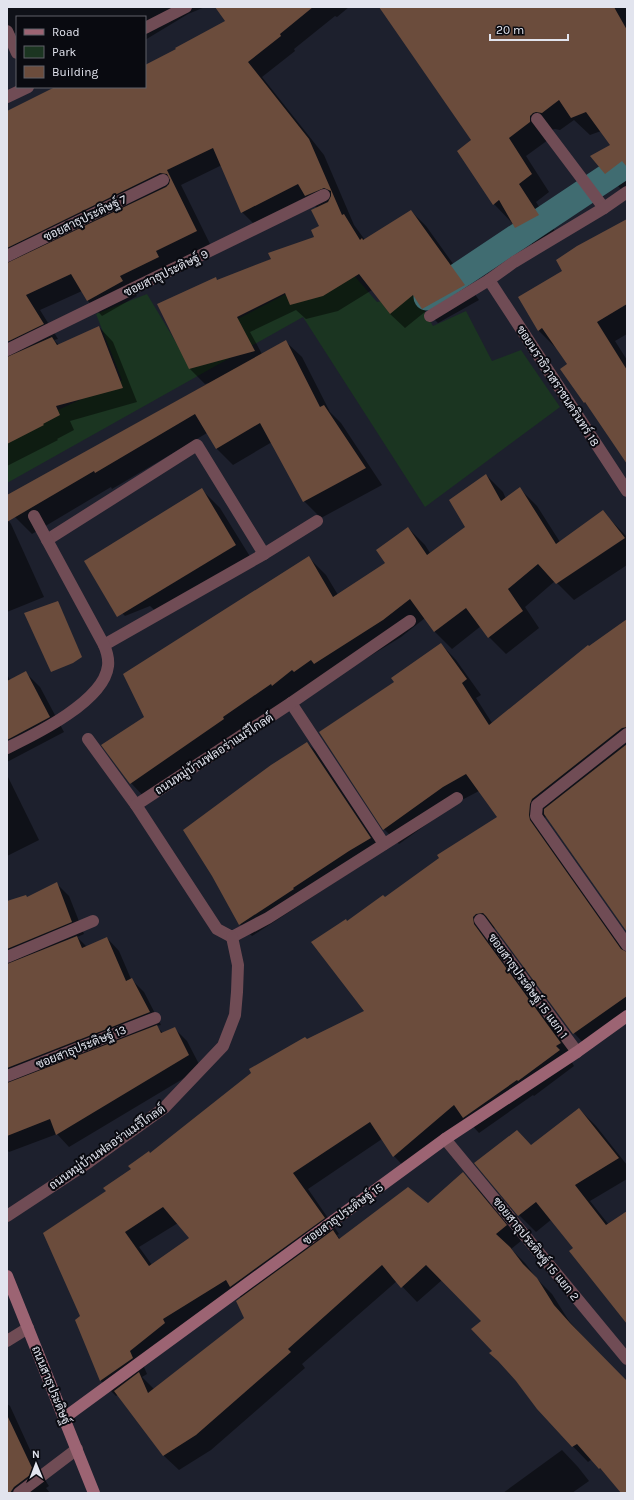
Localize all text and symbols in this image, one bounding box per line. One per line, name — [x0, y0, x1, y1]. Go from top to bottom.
legend — [16, 16, 146, 88]
scale bar — [490, 16, 568, 42]
text: 20 m — [496, 23, 524, 37]
text: Road — [52, 25, 80, 39]
text: Park — [52, 45, 77, 59]
text: Building — [52, 65, 99, 79]
street label: ซอยสาธุประดิษฐ์ 7 — [41, 191, 130, 246]
street label: ซอยสาธุประดิษฐ์ 9 — [121, 246, 211, 301]
street label: ซอยนราธิวาสราชนครินทร์ 18 — [514, 322, 603, 449]
street label: ถนนหมู่บ้านฟลอร่าแมรีโกลด์ — [152, 710, 276, 798]
street label: ซอยสาธุประดิษฐ์ 15 แยก 1 — [484, 930, 572, 1042]
street label: ซอยสาธุประดิษฐ์ 13 — [33, 1022, 129, 1073]
street label: ถนนหมู่บ้านฟลอร่าแมรีโกลด์ — [46, 1101, 168, 1193]
street label: ซอยสาธุประดิษฐ์ 15 — [299, 1179, 387, 1249]
street label: ซอยสาธุประดิษฐ์ 15 แยก 2 — [488, 1194, 583, 1305]
street label: ถนนสาธุประดิษฐ์ — [27, 1343, 74, 1427]
north arrow — [16, 1444, 56, 1484]
text: N — [32, 1448, 40, 1461]

